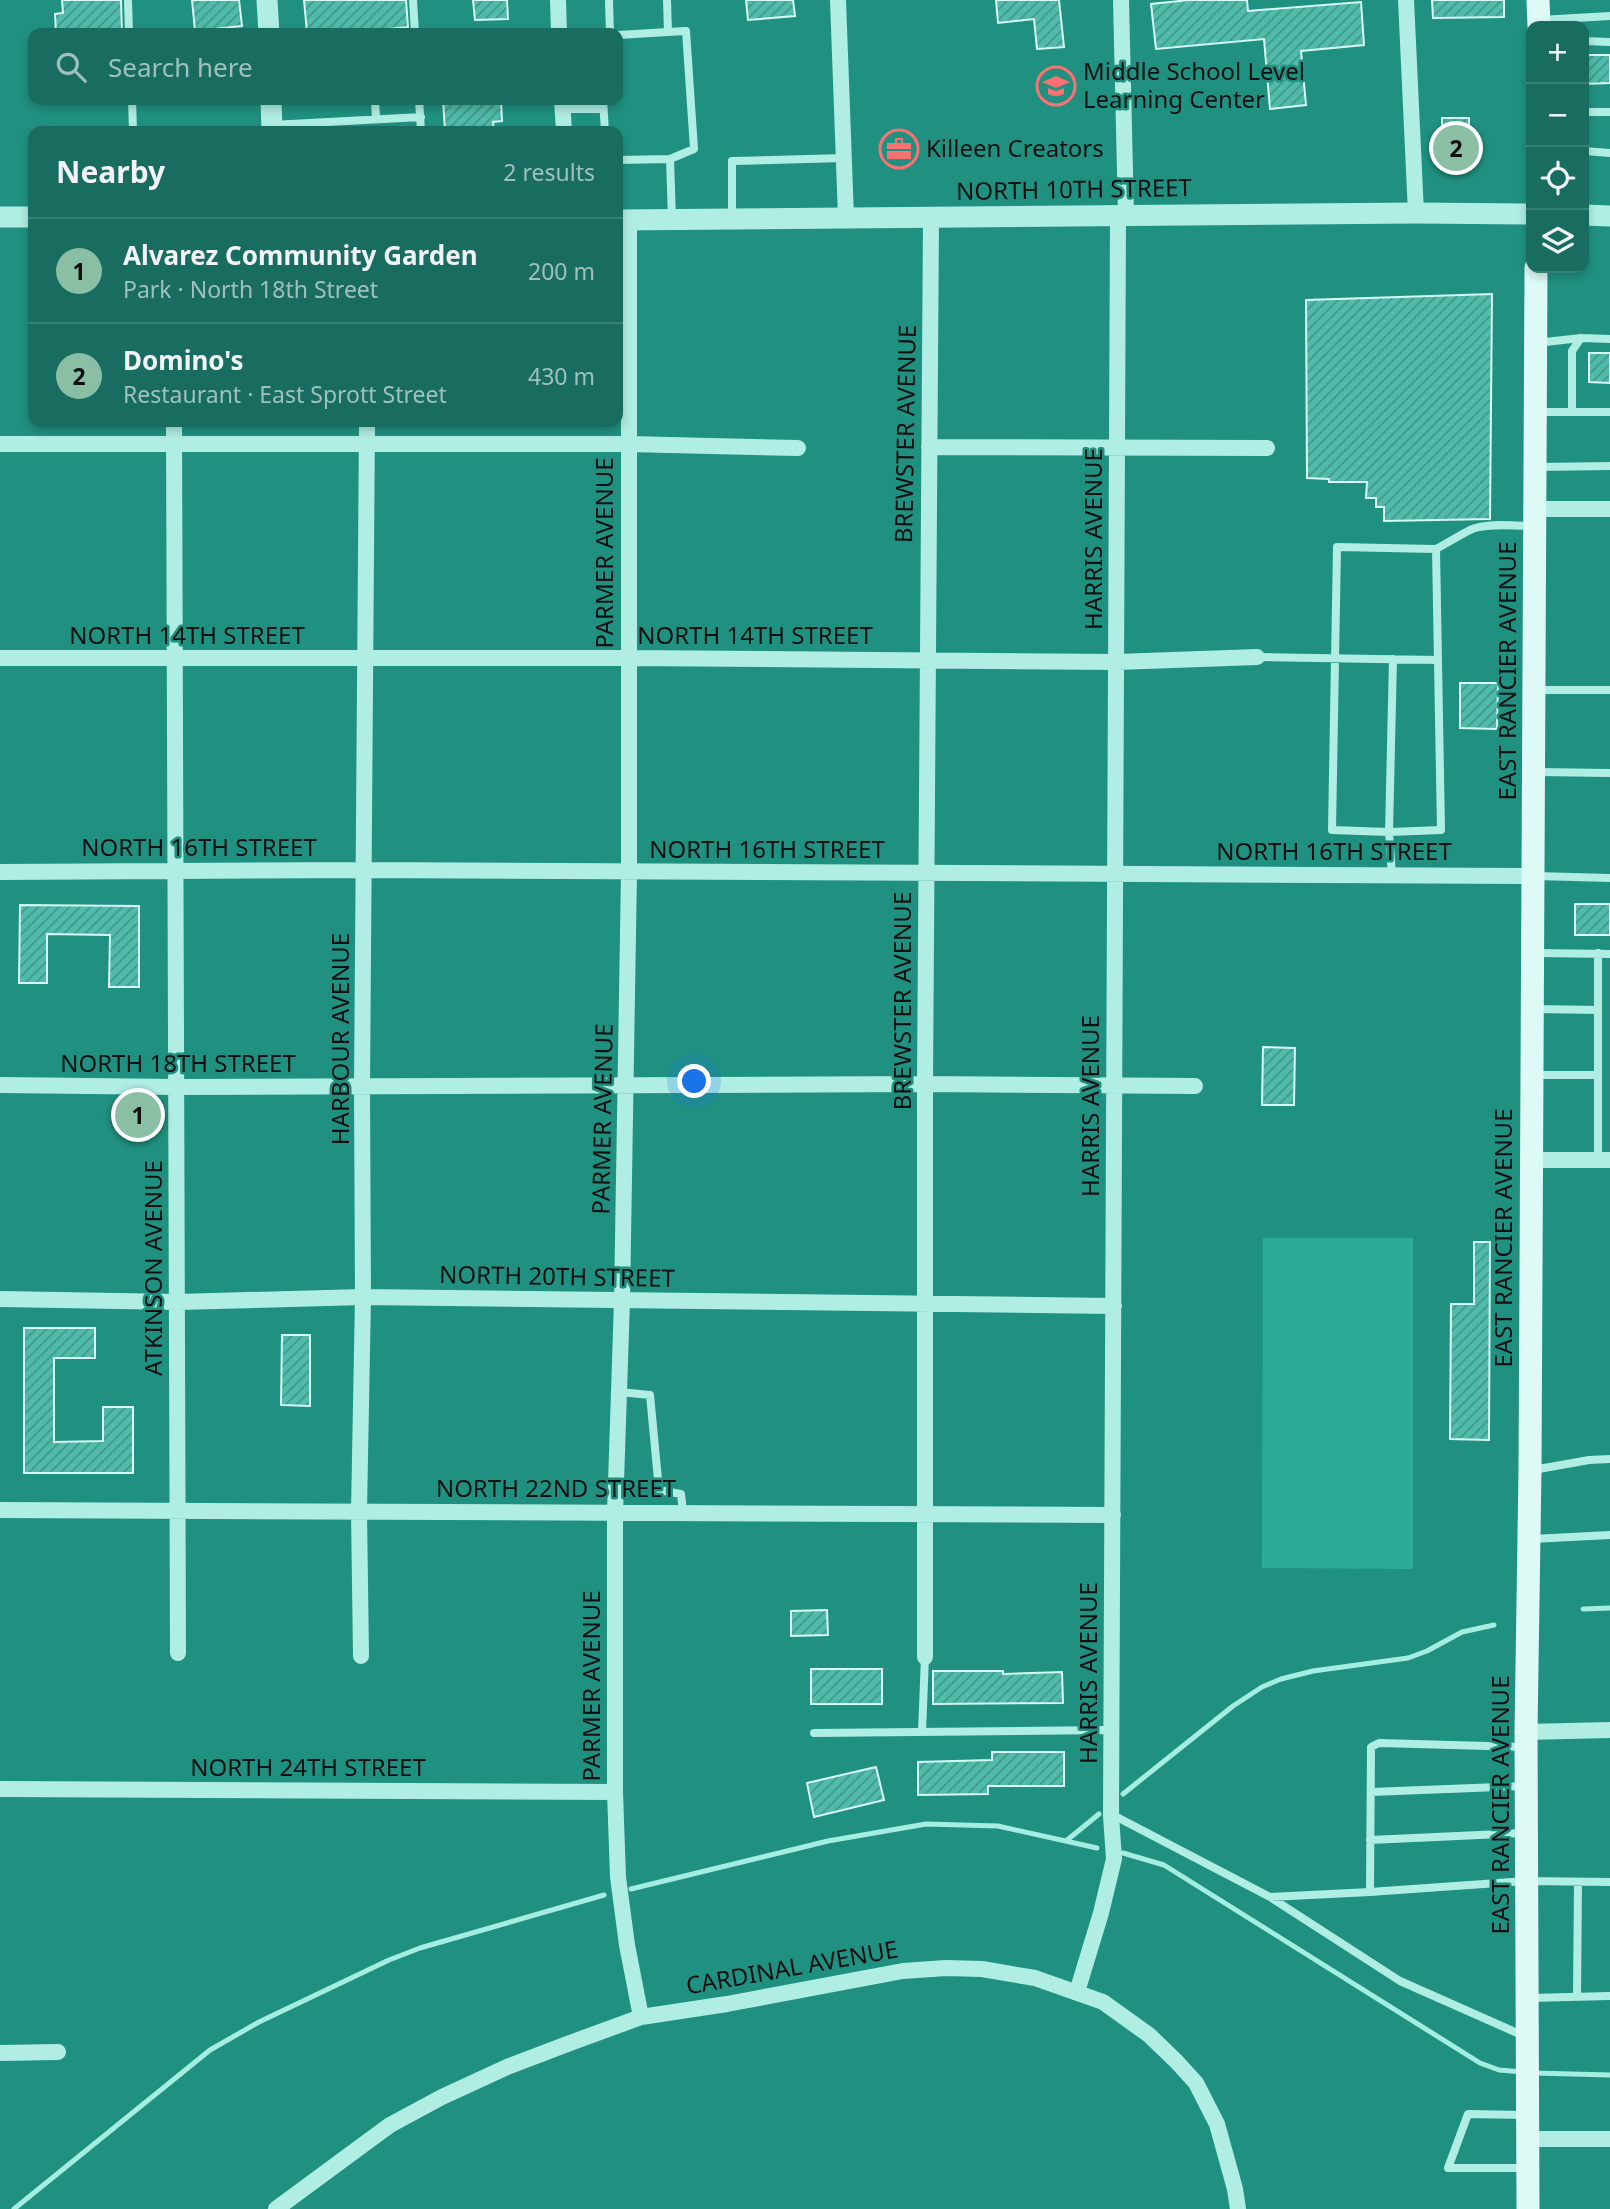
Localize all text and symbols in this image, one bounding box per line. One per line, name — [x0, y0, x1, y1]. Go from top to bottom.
map controls — [1526, 21, 1589, 273]
button: + — [1526, 21, 1589, 84]
search box — [28, 28, 623, 105]
icon: search — [52, 48, 90, 86]
text: Search here — [108, 49, 253, 85]
place label: Middle School Level Learning Center — [1083, 54, 1305, 115]
school or university icon: Middle School Level Learning Center — [1035, 65, 1077, 107]
button: − — [1526, 84, 1589, 147]
pin: 2 — [1433, 122, 1479, 174]
office icon: Killeen Creators — [878, 128, 920, 170]
place label: Killeen Creators — [926, 131, 1104, 164]
button: locate — [1526, 147, 1589, 210]
text: Nearby — [56, 151, 165, 192]
text: 2 results — [503, 156, 595, 188]
street label: NORTH 10TH STREET — [956, 170, 1193, 207]
button: layers — [1526, 210, 1589, 273]
text: Alvarez Community Garden — [123, 237, 478, 273]
text: 1 — [72, 255, 86, 287]
text: 200 m — [528, 255, 595, 287]
text: Park · North 18th Street — [123, 273, 378, 305]
street label: BREWSTER AVENUE — [886, 324, 923, 543]
text: Domino's — [123, 342, 243, 378]
text: 2 — [72, 360, 86, 392]
text: 430 m — [528, 360, 595, 392]
text: Restaurant · East Sprott Street — [123, 378, 447, 410]
street label: HARRIS AVENUE — [1076, 448, 1109, 630]
street label: PARMER AVENUE — [587, 457, 620, 649]
street label: EAST RANCIER AVENUE — [1490, 541, 1523, 801]
street label: NORTH 14TH STREET — [69, 618, 305, 651]
street label: NORTH 14TH STREET — [637, 618, 873, 651]
street label: NORTH 16TH STREET — [81, 830, 317, 863]
street label: NORTH 16TH STREET — [649, 832, 885, 865]
street label: NORTH 16TH STREET — [1216, 834, 1452, 867]
street label: BREWSTER AVENUE — [885, 892, 918, 1110]
street label: HARBOUR AVENUE — [323, 933, 356, 1145]
street label: HARRIS AVENUE — [1073, 1015, 1106, 1197]
street label: PARMER AVENUE — [583, 1023, 620, 1215]
street label: NORTH 18TH STREET — [60, 1046, 296, 1079]
your location — [677, 1064, 711, 1098]
pin: 1 — [115, 1089, 161, 1141]
street label: EAST RANCIER AVENUE — [1486, 1108, 1519, 1368]
street label: ATKINSON AVENUE — [136, 1160, 169, 1376]
street label: NORTH 20TH STREET — [439, 1257, 676, 1294]
street label: NORTH 22ND STREET — [436, 1471, 677, 1504]
street label: HARRIS AVENUE — [1071, 1582, 1104, 1764]
street label: PARMER AVENUE — [574, 1590, 607, 1782]
street label: EAST RANCIER AVENUE — [1483, 1675, 1516, 1935]
street label: NORTH 24TH STREET — [190, 1750, 426, 1783]
street label: CARDINAL AVENUE — [683, 1932, 900, 2001]

